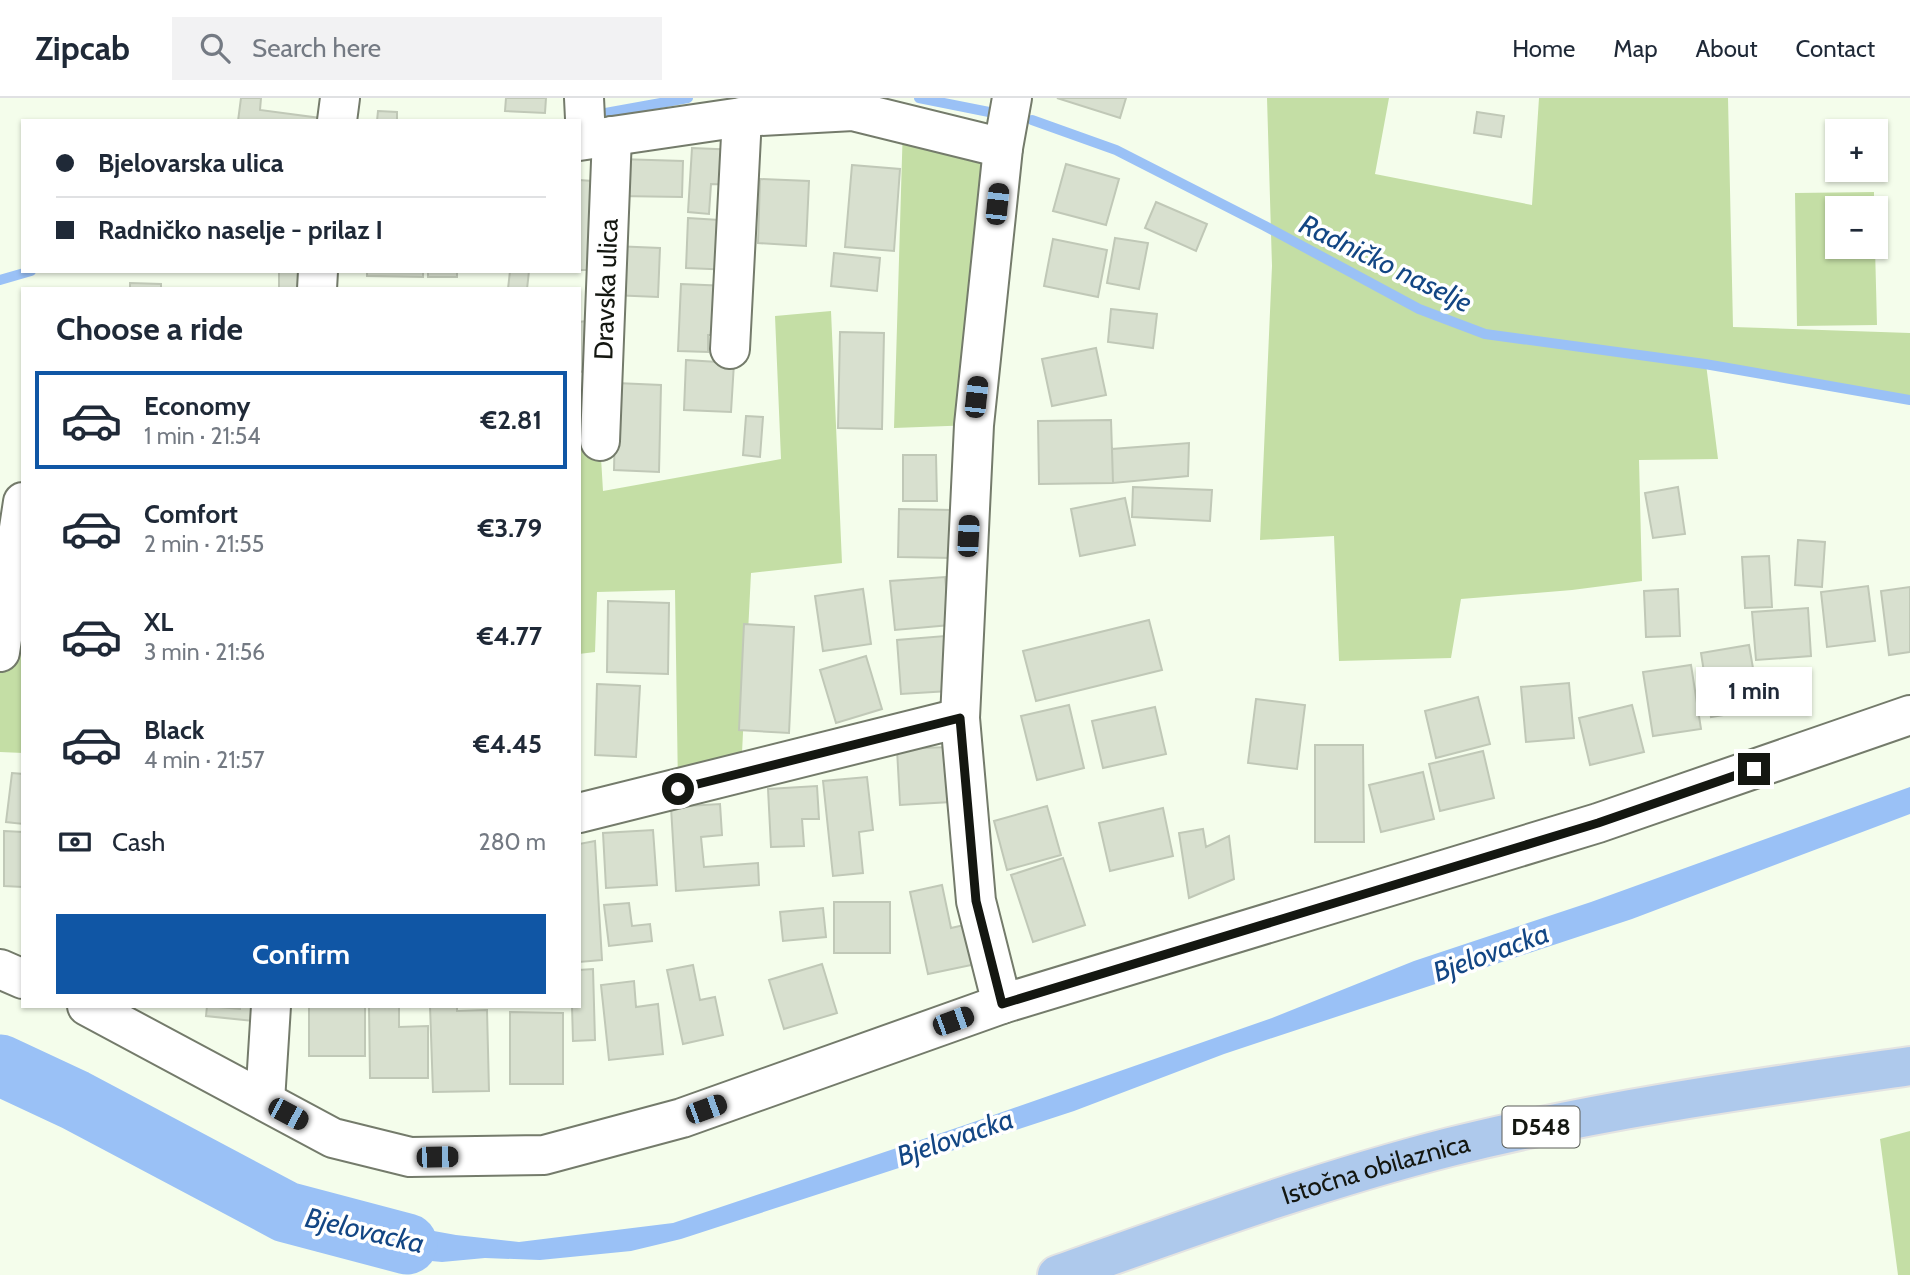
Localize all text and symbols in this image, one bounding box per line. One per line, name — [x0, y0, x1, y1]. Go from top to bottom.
search box — [172, 17, 662, 80]
text: Zipcab — [35, 28, 130, 68]
icon: search — [196, 29, 234, 67]
text: Search here — [252, 32, 381, 64]
text: Home — [1512, 34, 1575, 63]
text: Map — [1613, 34, 1658, 63]
text: About — [1696, 34, 1758, 63]
text: Contact — [1796, 34, 1875, 63]
map controls — [1825, 119, 1888, 259]
button: + — [1825, 119, 1888, 182]
text: Bjelovarska ulica — [98, 147, 284, 179]
car — [985, 182, 1010, 226]
button: − — [1825, 196, 1888, 259]
water label: Radničko naselje — [1294, 207, 1478, 319]
text: Radničko naselje - prilaz I — [98, 214, 383, 246]
street label: Dravska ulica — [587, 217, 625, 361]
text: Choose a ride — [56, 309, 243, 348]
car — [964, 375, 989, 419]
icon: car — [60, 389, 123, 452]
text: Economy — [144, 390, 250, 422]
text: €2.81 — [481, 404, 542, 436]
text: 1 min · 21:54 — [144, 422, 260, 450]
icon: car — [60, 497, 123, 560]
text: Comfort — [144, 498, 238, 530]
text: €3.79 — [478, 512, 542, 544]
car — [957, 514, 980, 558]
text: 2 min · 21:55 — [144, 530, 264, 558]
icon: car — [60, 605, 123, 668]
text: XL — [144, 606, 173, 638]
text: €4.77 — [477, 620, 542, 652]
text: 3 min · 21:56 — [144, 638, 265, 666]
callout: 1 min — [1696, 668, 1812, 716]
text: 1 min — [1728, 677, 1780, 705]
icon: car — [60, 713, 123, 776]
text: Black — [144, 714, 204, 746]
text: €4.45 — [473, 728, 542, 760]
text: 4 min · 21:57 — [144, 746, 265, 774]
route end — [1738, 753, 1770, 785]
route start — [662, 773, 694, 805]
icon: cash — [56, 823, 94, 861]
text: Cash — [112, 826, 165, 858]
text: 280 m — [479, 828, 546, 856]
button: Confirm — [56, 914, 546, 994]
water label: Bjelovacka — [1428, 915, 1554, 989]
car — [930, 1004, 977, 1038]
car — [683, 1092, 730, 1126]
car — [265, 1095, 312, 1133]
water label: Bjelovacka — [892, 1101, 1018, 1173]
road number: D548 — [1502, 1107, 1580, 1148]
street label: Istočna obilaznica — [1278, 1127, 1473, 1212]
car — [416, 1146, 459, 1168]
water label: Bjelovacka — [302, 1200, 428, 1260]

